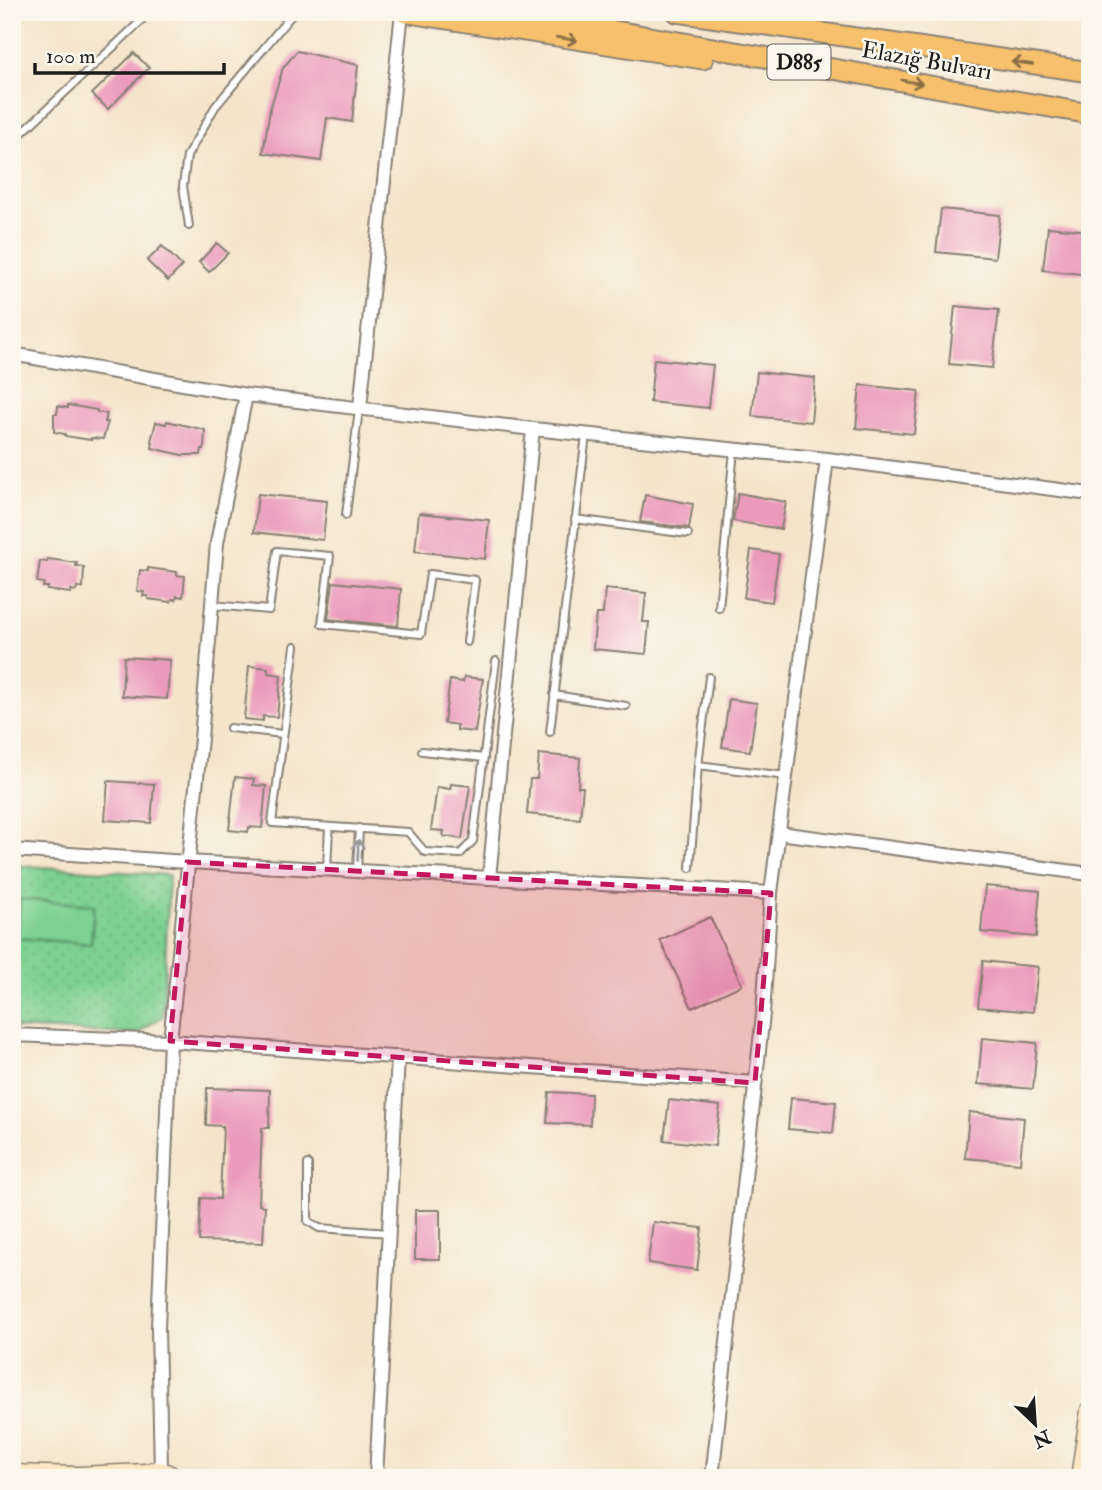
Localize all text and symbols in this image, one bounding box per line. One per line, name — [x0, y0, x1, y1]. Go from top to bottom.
scale bar — [35, 32, 224, 76]
one-way arrow — [555, 33, 578, 46]
street label: Elazığ Bulvarı — [859, 35, 994, 86]
text: 100 m — [46, 43, 96, 70]
road number: D885 — [768, 44, 830, 80]
one-way arrow — [1011, 56, 1034, 69]
one-way arrow — [900, 76, 923, 89]
one-way arrow — [351, 838, 364, 861]
north arrow — [1000, 1388, 1070, 1458]
text: N — [1028, 1424, 1055, 1453]

